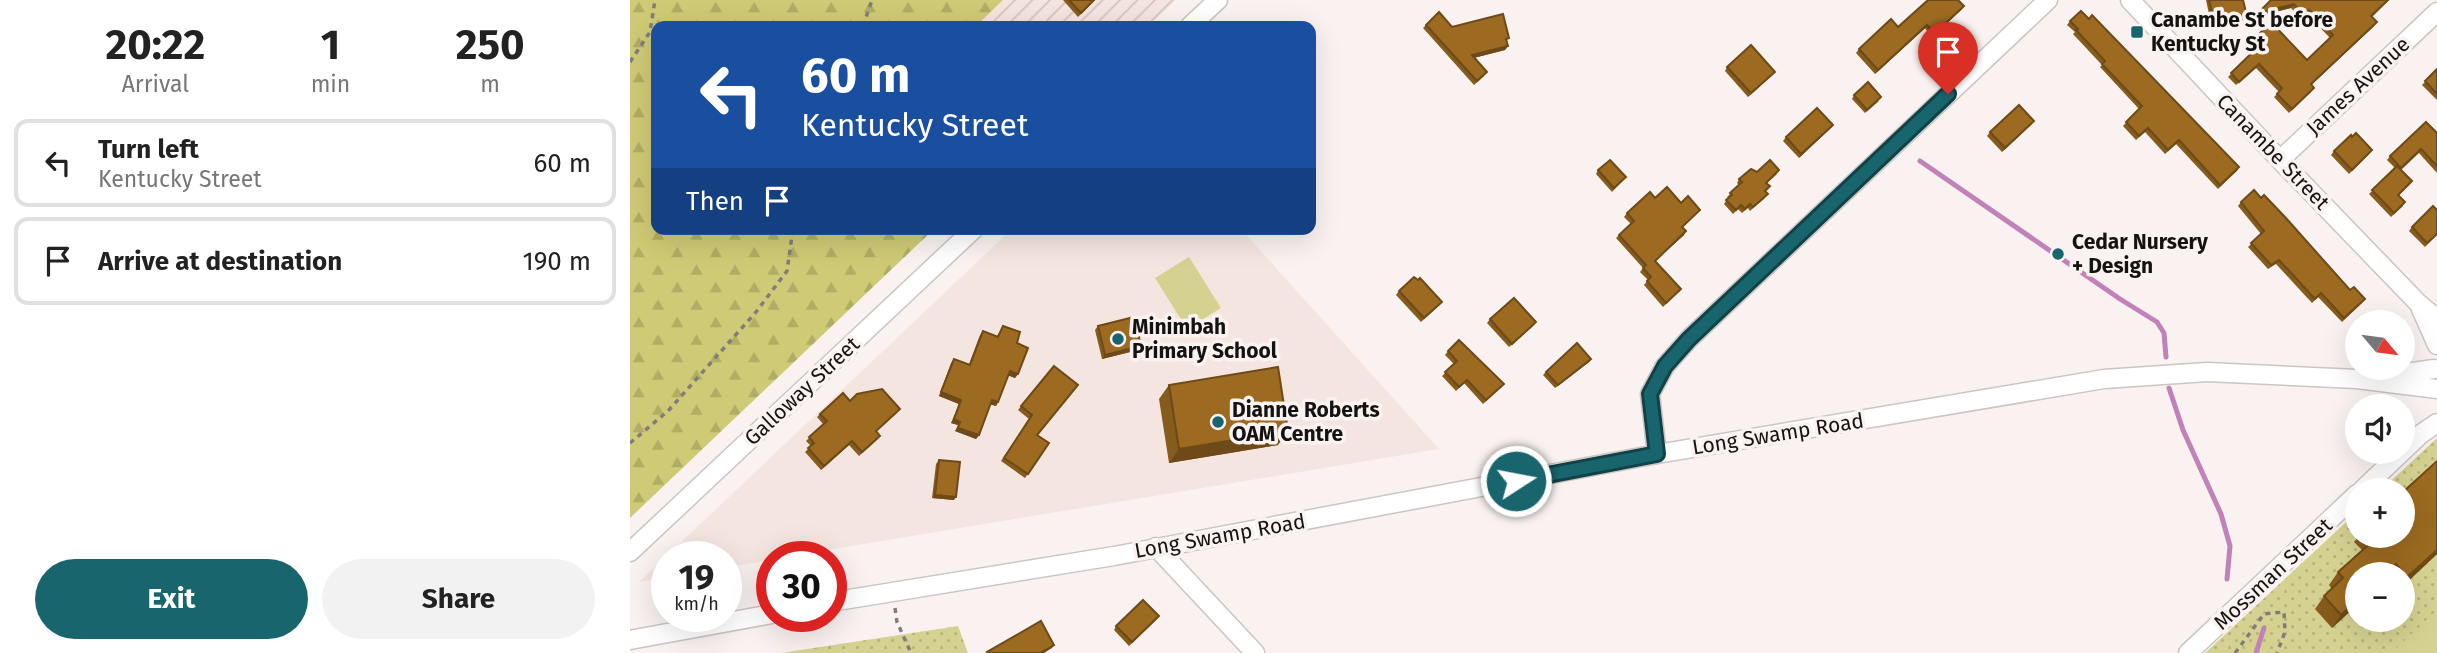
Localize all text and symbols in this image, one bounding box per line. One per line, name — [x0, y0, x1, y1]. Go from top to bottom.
place label: Canambe St before Kentucky St — [2151, 7, 2333, 57]
text: 20:22 — [105, 20, 205, 70]
text: 1 — [321, 20, 340, 70]
text: 250 — [456, 20, 525, 70]
pin — [1918, 22, 1978, 94]
marker: Canambe St before Kentucky St — [2129, 24, 2145, 40]
street label: James Avenue — [2301, 31, 2415, 141]
icon: arrive — [1929, 33, 1967, 71]
text: 60 m — [801, 46, 910, 105]
icon: left — [686, 49, 777, 140]
text: Arrival — [122, 70, 189, 98]
text: min — [311, 70, 350, 98]
text: m — [480, 70, 500, 98]
street label: Canambe Street — [2211, 89, 2335, 216]
text: Kentucky Street — [801, 106, 1029, 144]
text: Turn left — [98, 134, 199, 165]
icon: left — [39, 144, 77, 182]
text: 60 m — [533, 148, 591, 179]
text: Kentucky Street — [98, 165, 262, 193]
icon: arrive — [758, 182, 796, 220]
text: Then — [686, 186, 744, 217]
place label: Cedar Nursery + Design — [2072, 229, 2208, 279]
icon: arrive — [39, 242, 77, 280]
text: Arrive at destination — [98, 246, 342, 277]
text: 190 m — [522, 246, 591, 277]
marker: Cedar Nursery + Design — [2050, 246, 2066, 262]
north arrow — [2345, 310, 2415, 380]
map controls — [2345, 310, 2415, 632]
place label: Minimbah Primary School — [1132, 314, 1278, 364]
street label: Galloway Street — [739, 331, 865, 451]
marker: Minimbah Primary School — [1110, 331, 1126, 347]
button: sound — [2345, 394, 2415, 464]
place label: Dianne Roberts OAM Centre — [1232, 397, 1380, 447]
street label: Long Swamp Road — [1690, 408, 1866, 460]
marker: Dianne Roberts OAM Centre — [1210, 414, 1226, 430]
position arrow — [1479, 444, 1553, 518]
button: + — [2345, 478, 2415, 548]
street label: Long Swamp Road — [1132, 508, 1308, 564]
street label: Mossman Street — [2208, 512, 2338, 635]
speed limit sign: 30 — [756, 541, 847, 632]
text: 19 — [679, 556, 714, 598]
button: Exit — [35, 559, 308, 639]
button: Share — [322, 559, 595, 639]
button: − — [2345, 562, 2415, 632]
text: km/h — [674, 593, 719, 615]

